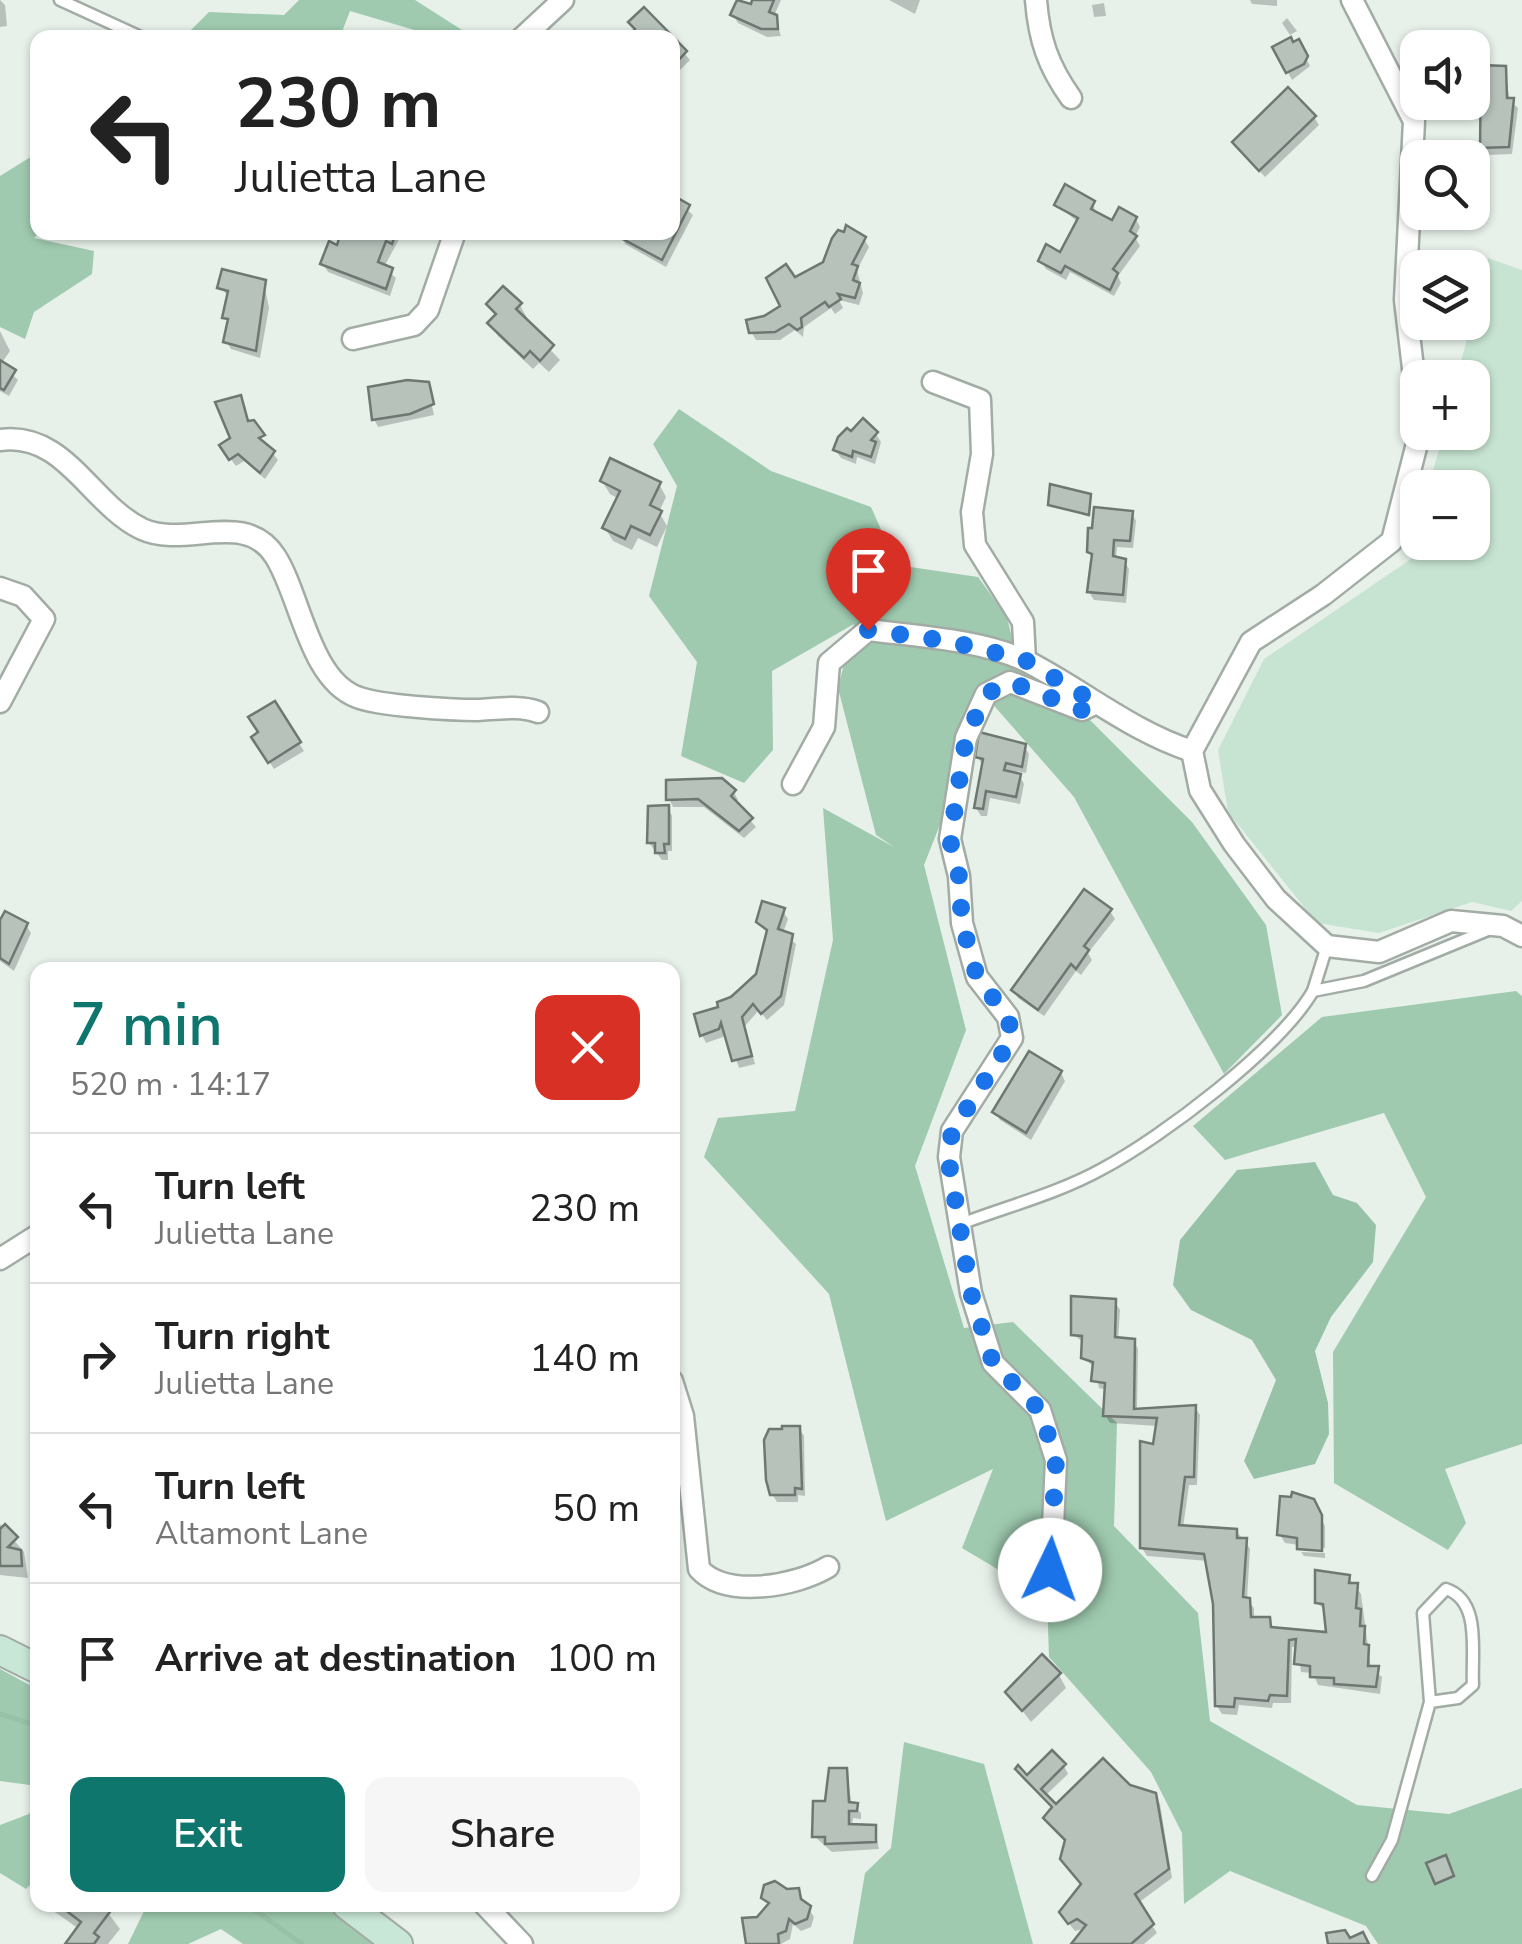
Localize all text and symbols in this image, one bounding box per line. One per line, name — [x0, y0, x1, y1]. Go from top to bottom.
map controls — [1400, 30, 1490, 560]
button: sound — [1400, 30, 1490, 120]
text: 230 m — [235, 56, 441, 152]
icon: left — [70, 70, 200, 200]
button: search — [1400, 140, 1490, 230]
text: Julietta Lane — [235, 147, 487, 208]
button: layers — [1400, 250, 1490, 340]
button: + — [1400, 360, 1490, 450]
button: − — [1400, 470, 1490, 560]
pin — [826, 528, 911, 631]
icon: arrive — [841, 543, 896, 598]
text: 7 min — [70, 984, 223, 1066]
button: close — [535, 995, 640, 1100]
text: 520 m · 14:17 — [70, 1063, 271, 1106]
text: Turn left — [155, 1161, 305, 1212]
icon: left — [70, 1181, 125, 1236]
text: 230 m — [529, 1183, 640, 1234]
text: Julietta Lane — [155, 1212, 334, 1255]
text: Turn right — [155, 1311, 330, 1362]
icon: right — [70, 1331, 125, 1386]
text: 140 m — [529, 1333, 640, 1384]
text: Julietta Lane — [155, 1362, 334, 1405]
text: Turn left — [155, 1461, 305, 1512]
icon: left — [70, 1481, 125, 1536]
text: 50 m — [552, 1483, 640, 1534]
text: Altamont Lane — [155, 1512, 368, 1555]
position arrow — [998, 1518, 1102, 1622]
icon: arrive — [70, 1631, 125, 1686]
text: Arrive at destination — [155, 1633, 516, 1684]
text: 100 m — [546, 1633, 657, 1684]
button: Exit — [70, 1777, 345, 1892]
button: Share — [365, 1777, 640, 1892]

